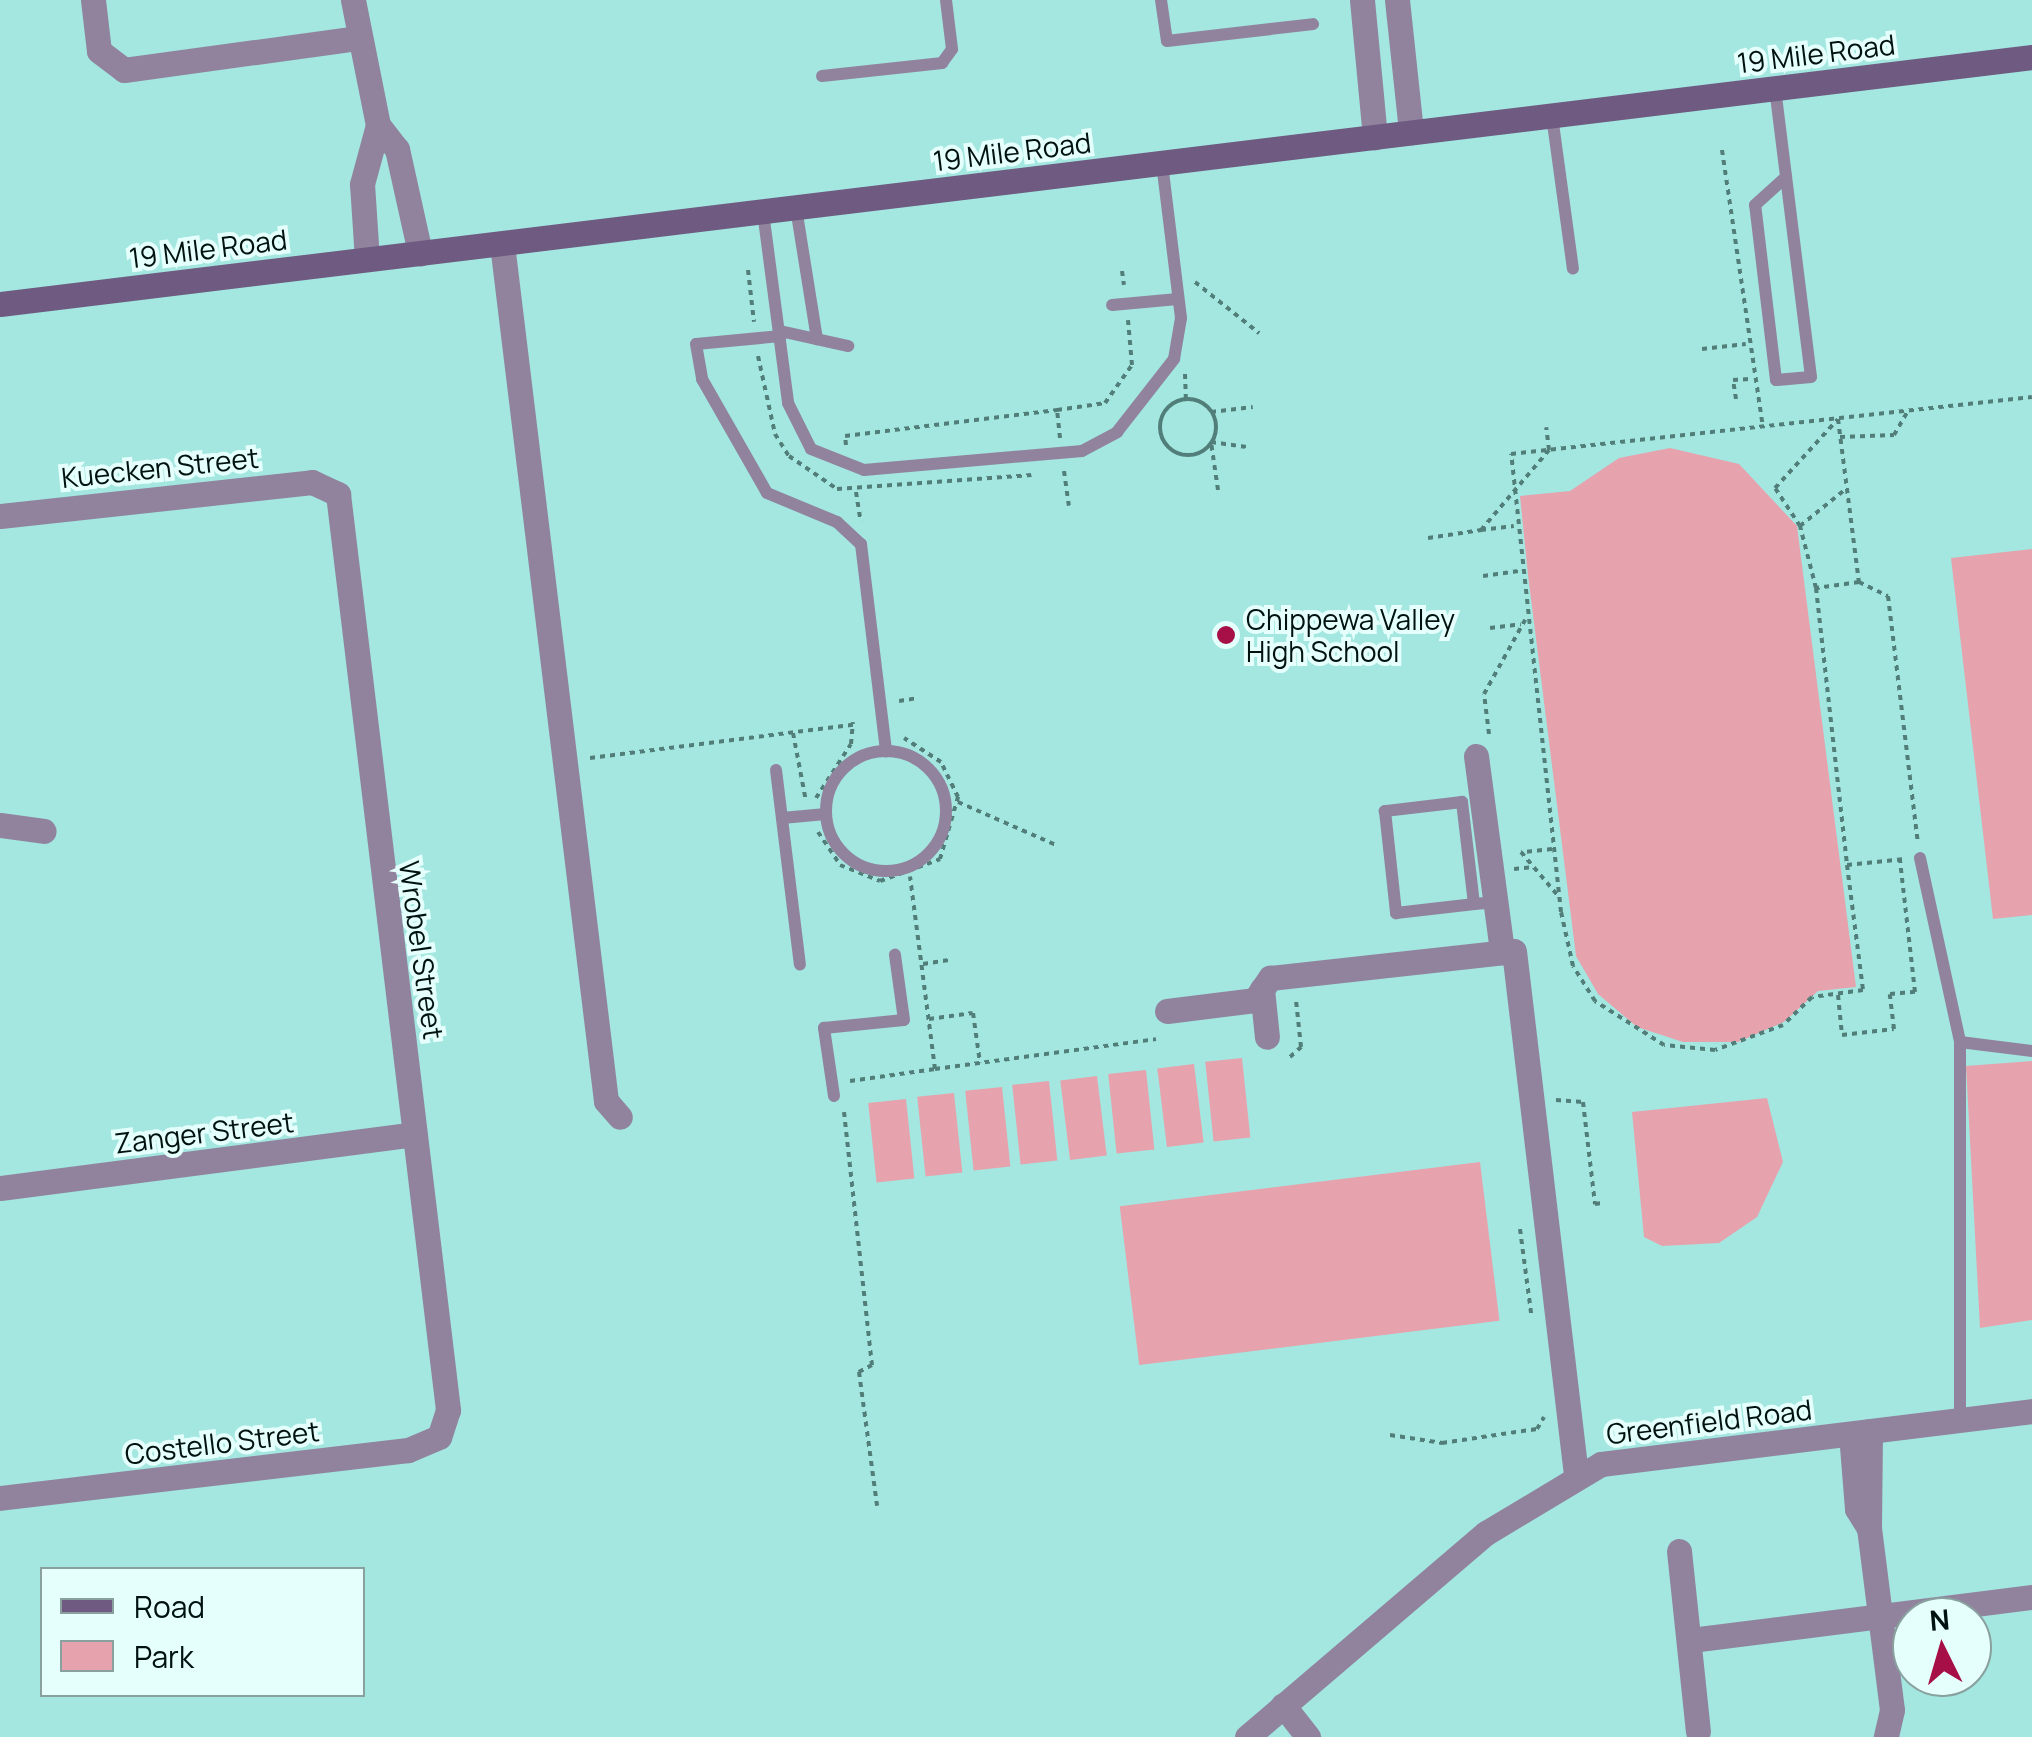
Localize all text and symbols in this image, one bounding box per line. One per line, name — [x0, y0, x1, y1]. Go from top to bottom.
street label: 19 Mile Road — [1735, 27, 1897, 79]
street label: 19 Mile Road — [931, 125, 1093, 177]
street label: 19 Mile Road — [127, 222, 289, 274]
street label: Kuecken Street — [60, 440, 260, 494]
place label: Chippewa Valley High School — [1246, 602, 1455, 668]
marker: Chippewa Valley High School — [1215, 624, 1237, 646]
street label: Wrobel Street — [393, 859, 451, 1041]
street label: Zanger Street — [112, 1104, 296, 1160]
street label: Greenfield Road — [1604, 1392, 1814, 1450]
street label: Costello Street — [123, 1413, 321, 1471]
legend — [40, 1567, 365, 1697]
text: Road — [134, 1586, 205, 1627]
north arrow — [1892, 1597, 1992, 1697]
text: N — [1928, 1599, 1951, 1639]
text: Park — [134, 1636, 194, 1677]

